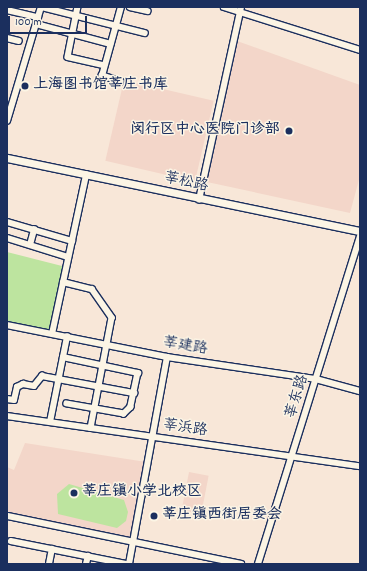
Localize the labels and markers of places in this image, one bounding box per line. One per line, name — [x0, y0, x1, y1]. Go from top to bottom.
place label: 上海图书馆莘庄书库 — [33, 77, 168, 95]
marker: 上海图书馆莘庄书库 — [20, 81, 30, 91]
place label: 闵行区中心医院门诊部 — [130, 122, 280, 140]
marker: 闵行区中心医院门诊部 — [283, 125, 295, 137]
place label: 莘庄镇小学北校区 — [82, 484, 202, 502]
marker: 莘庄镇小学北校区 — [69, 488, 79, 498]
place label: 莘庄镇西街居委会 — [162, 507, 282, 525]
marker: 莘庄镇西街居委会 — [149, 511, 159, 521]

